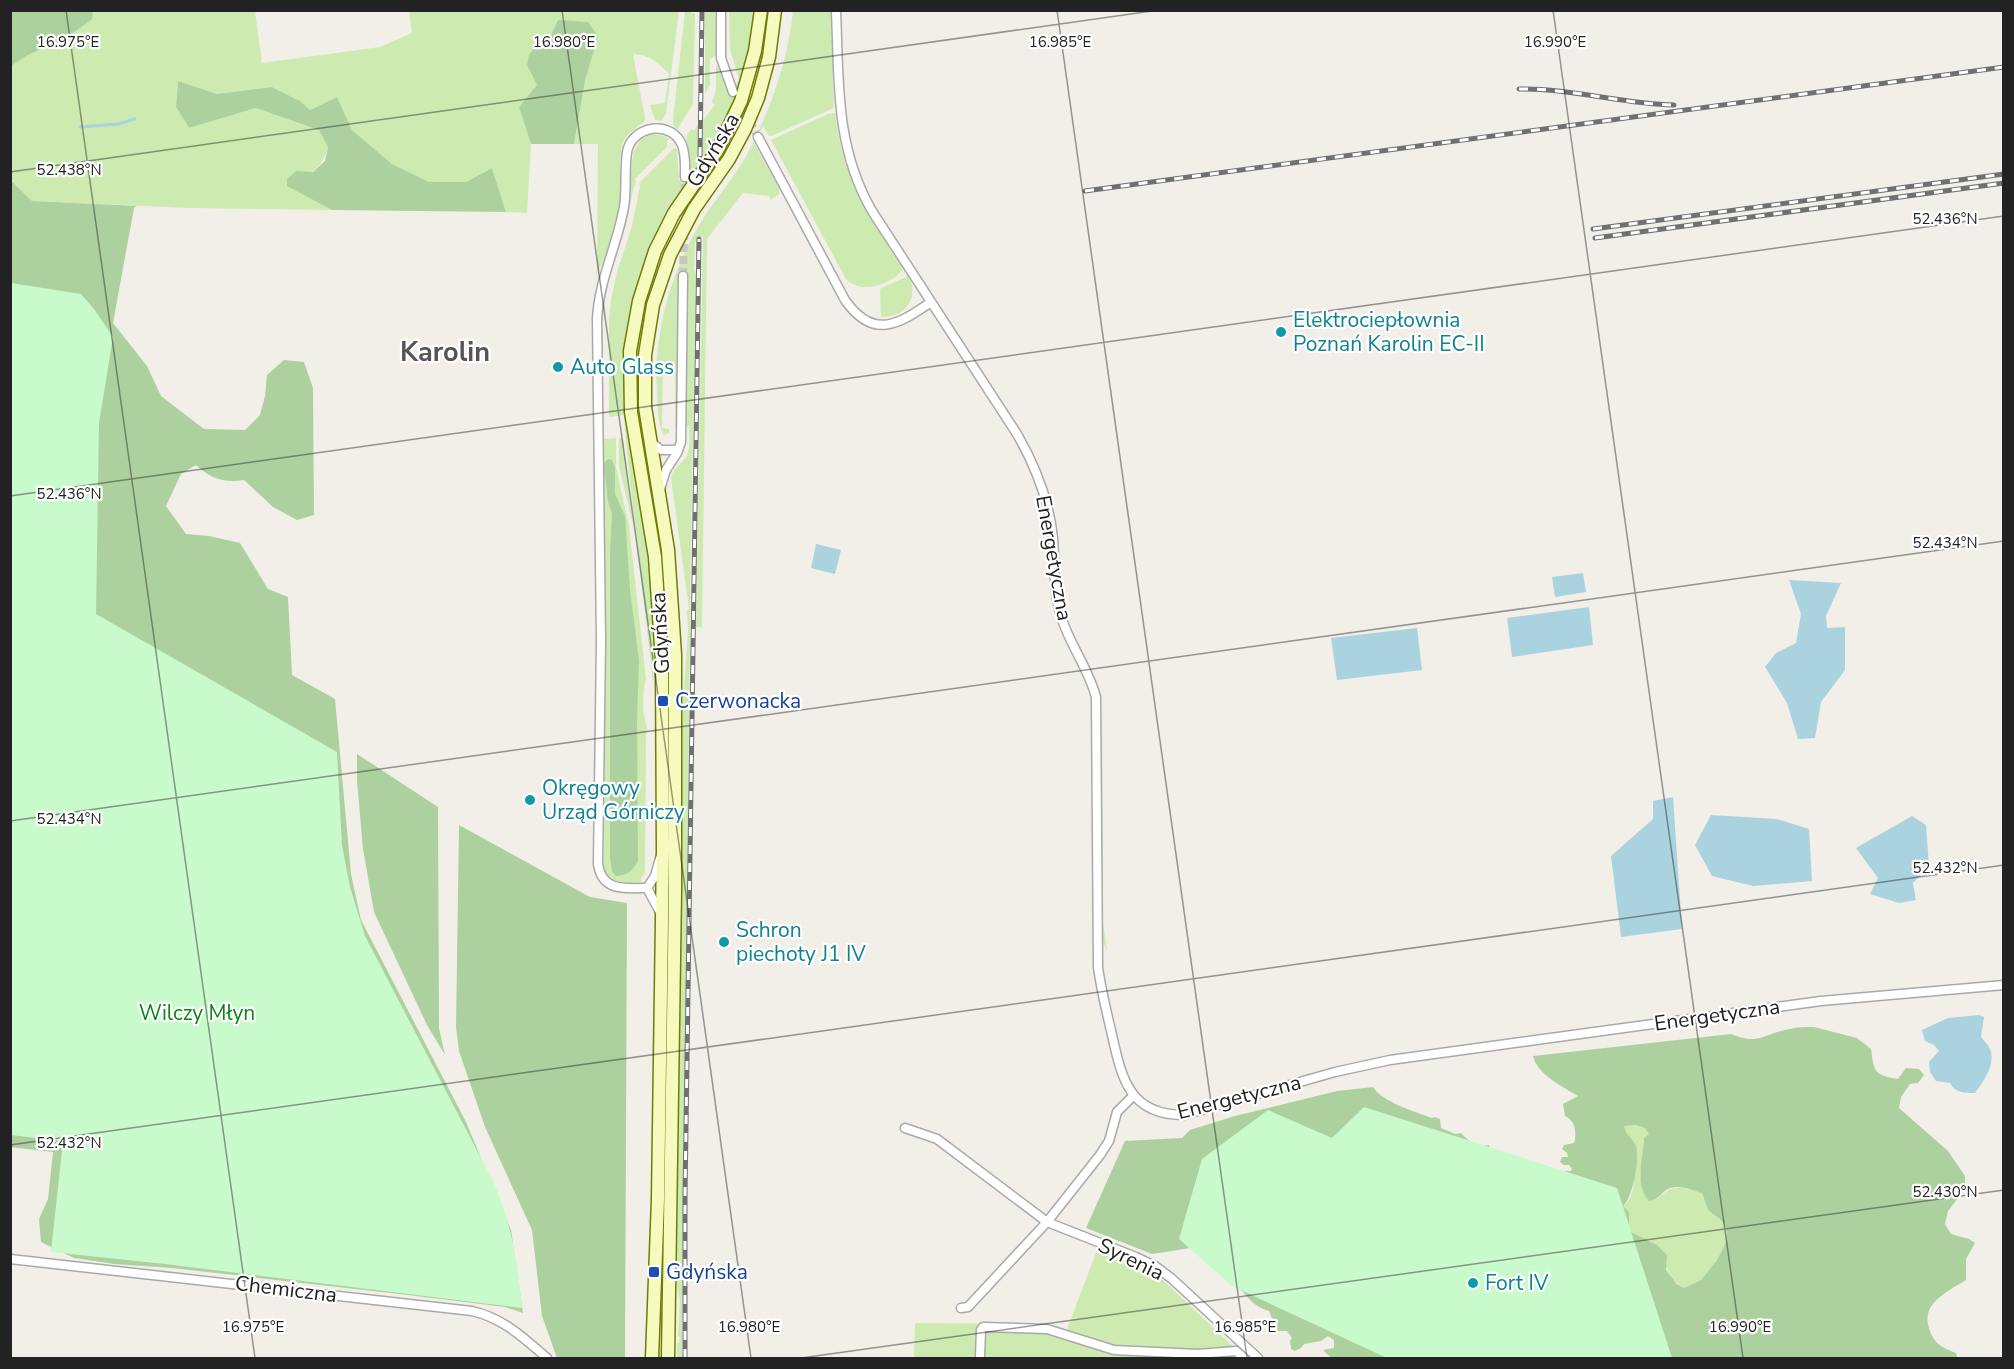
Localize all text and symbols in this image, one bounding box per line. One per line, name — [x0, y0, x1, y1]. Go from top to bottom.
text: 16.975°E — [37, 32, 99, 52]
text: 16.980°E — [533, 32, 595, 52]
text: 16.985°E — [1029, 32, 1091, 52]
text: 16.990°E — [1524, 32, 1586, 52]
street label: Gdyńska — [680, 108, 746, 192]
text: 52.438°N — [36, 160, 102, 180]
text: 52.436°N — [1912, 209, 1978, 229]
place label: Elektrociepłownia Poznań Karolin EC-II — [1293, 306, 1485, 358]
marker: Elektrociepłownia Poznań Karolin EC-II — [1274, 325, 1288, 339]
district label: Karolin — [400, 334, 490, 371]
place label: Auto Glass — [570, 353, 674, 381]
marker: Auto Glass — [551, 360, 565, 374]
text: 52.436°N — [36, 484, 102, 504]
street label: Energetyczna — [1029, 493, 1079, 623]
text: 52.434°N — [1912, 533, 1978, 553]
street label: Gdyńska — [644, 591, 676, 675]
place label: Czerwonacka — [675, 687, 801, 715]
marker: Czerwonacka — [656, 694, 670, 708]
place label: Okręgowy Urząd Górniczy — [542, 774, 685, 826]
marker: Okręgowy Urząd Górniczy — [523, 793, 537, 807]
text: 52.434°N — [36, 809, 102, 829]
text: 52.432°N — [1912, 858, 1978, 878]
place label: Schron piechoty J1 IV — [736, 916, 866, 968]
marker: Schron piechoty J1 IV — [717, 935, 731, 949]
street label: Energetyczna — [1652, 992, 1782, 1038]
park label: Wilczy Młyn — [139, 999, 255, 1027]
street label: Energetyczna — [1174, 1068, 1304, 1126]
text: 52.432°N — [36, 1133, 102, 1153]
text: 52.430°N — [1912, 1182, 1978, 1202]
street label: Syrenia — [1093, 1231, 1169, 1287]
place label: Gdyńska — [666, 1258, 748, 1286]
marker: Gdyńska — [647, 1265, 661, 1279]
street label: Chemiczna — [233, 1269, 339, 1309]
place label: Fort IV — [1485, 1269, 1549, 1297]
marker: Fort IV — [1466, 1276, 1480, 1290]
text: 16.975°E — [222, 1317, 284, 1337]
text: 16.980°E — [718, 1317, 780, 1337]
text: 16.985°E — [1214, 1317, 1276, 1337]
text: 16.990°E — [1709, 1317, 1771, 1337]

